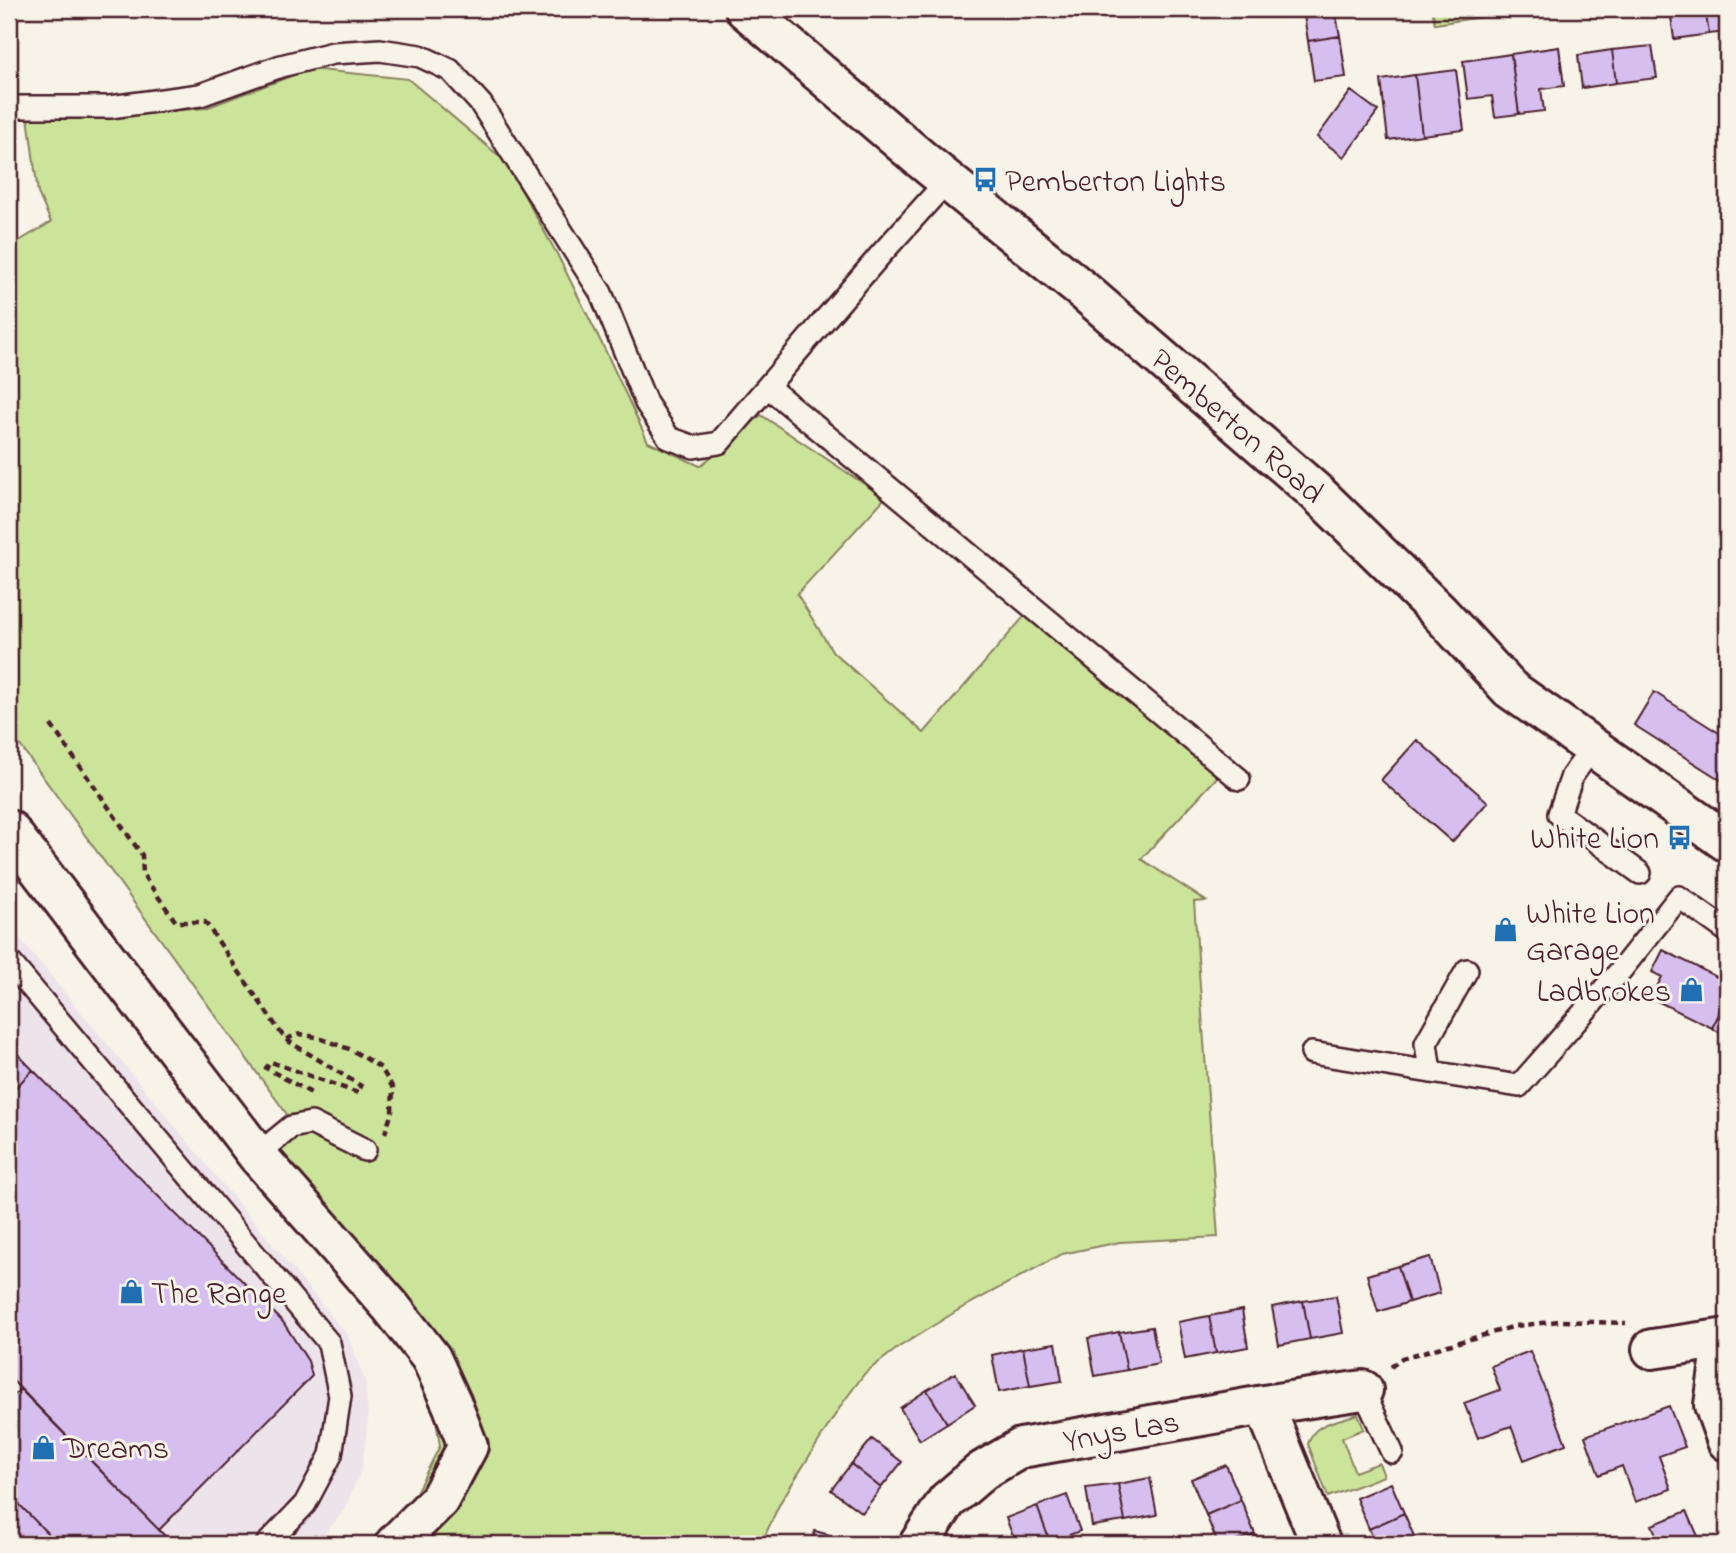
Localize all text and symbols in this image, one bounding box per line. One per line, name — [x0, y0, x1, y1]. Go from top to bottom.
place label: Pemberton Lights — [1005, 160, 1226, 207]
bus stop icon: Pemberton Lights — [971, 166, 999, 194]
street label: Pemberton Road — [1138, 338, 1333, 517]
place label: White Lion — [1530, 817, 1659, 864]
bus stop icon: White Lion — [1665, 823, 1693, 851]
place label: White Lion Garage — [1526, 892, 1655, 976]
shop icon: White Lion Garage — [1492, 916, 1520, 944]
place label: Ladbrokes — [1537, 970, 1671, 1017]
shop icon: Ladbrokes — [1677, 976, 1705, 1004]
place label: The Range — [151, 1272, 287, 1319]
shop icon: The Range — [117, 1278, 145, 1306]
street label: Ynys Las — [1060, 1400, 1183, 1467]
place label: Dreams — [62, 1427, 169, 1474]
shop icon: Dreams — [29, 1433, 57, 1461]

